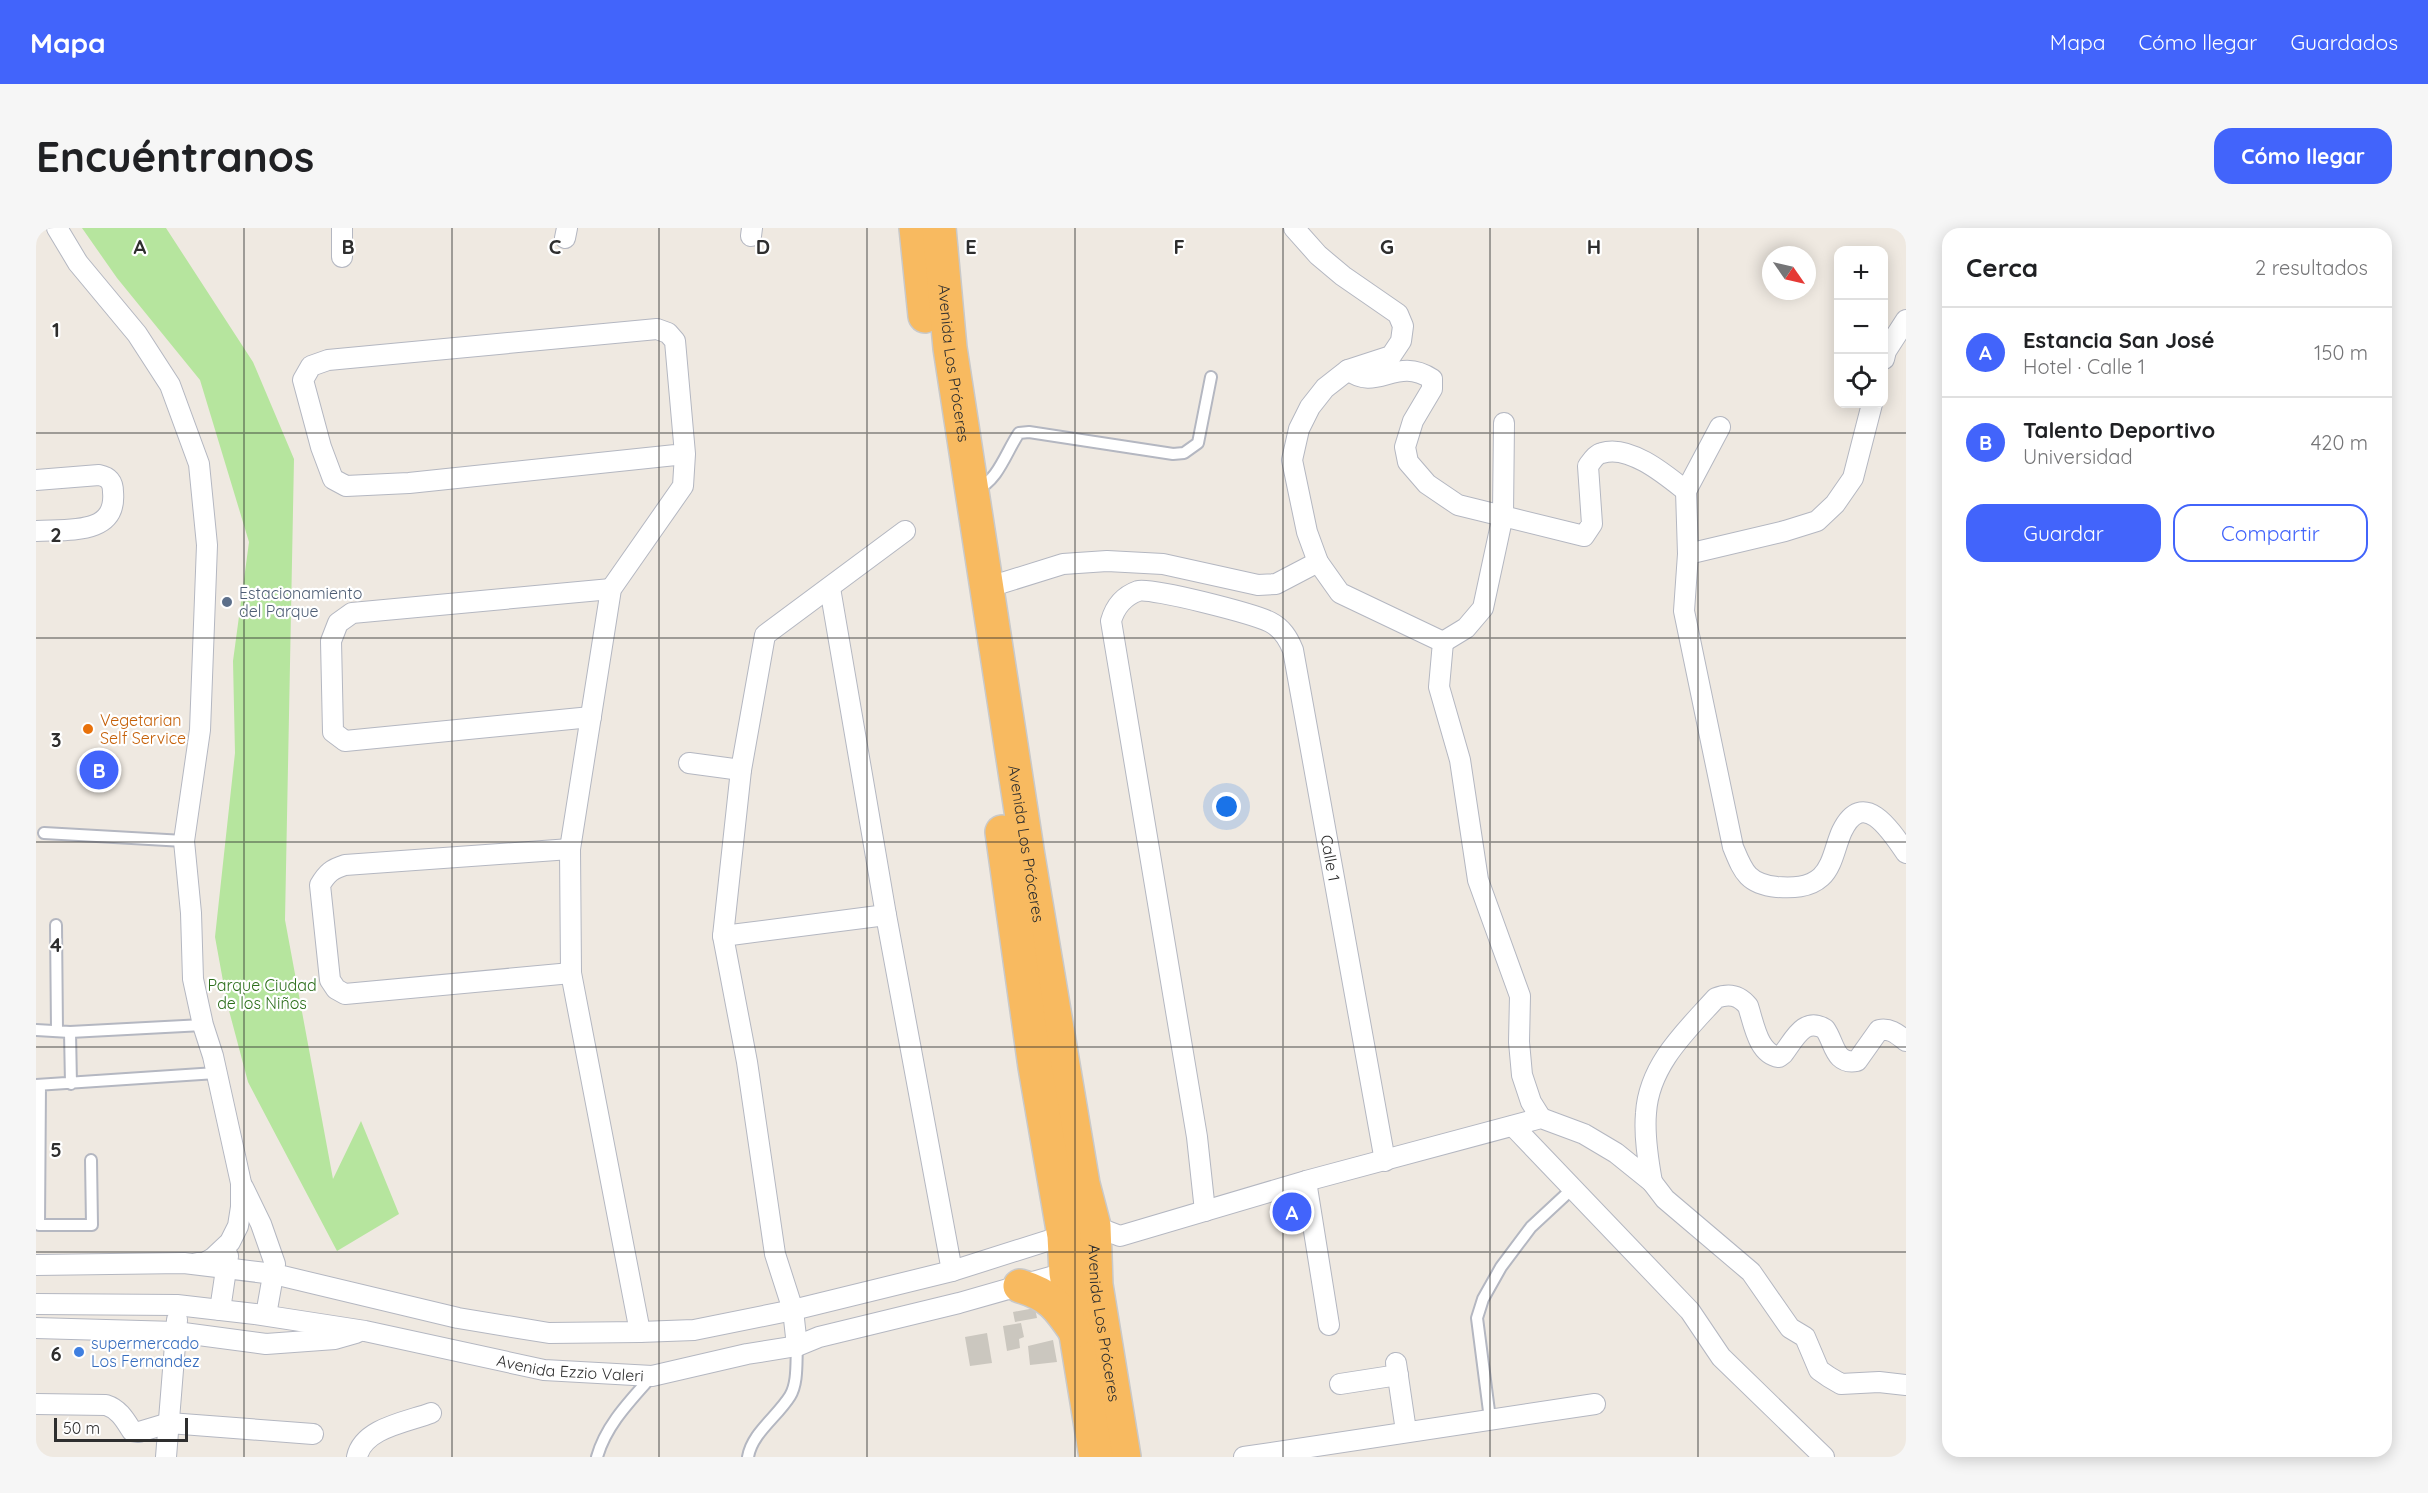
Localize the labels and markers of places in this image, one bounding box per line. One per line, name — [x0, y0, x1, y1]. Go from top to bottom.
place label: Estacionamiento del Parque — [239, 583, 362, 621]
marker: Estacionamiento del Parque — [220, 595, 234, 609]
place label: Vegetarian Self Service — [100, 710, 186, 748]
marker: Vegetarian Self Service — [81, 722, 95, 736]
pin: B — [80, 748, 118, 792]
pin: A — [1272, 1190, 1312, 1234]
place label: supermercado Los Fernandez — [91, 1333, 200, 1371]
marker: supermercado Los Fernandez — [72, 1345, 86, 1359]

